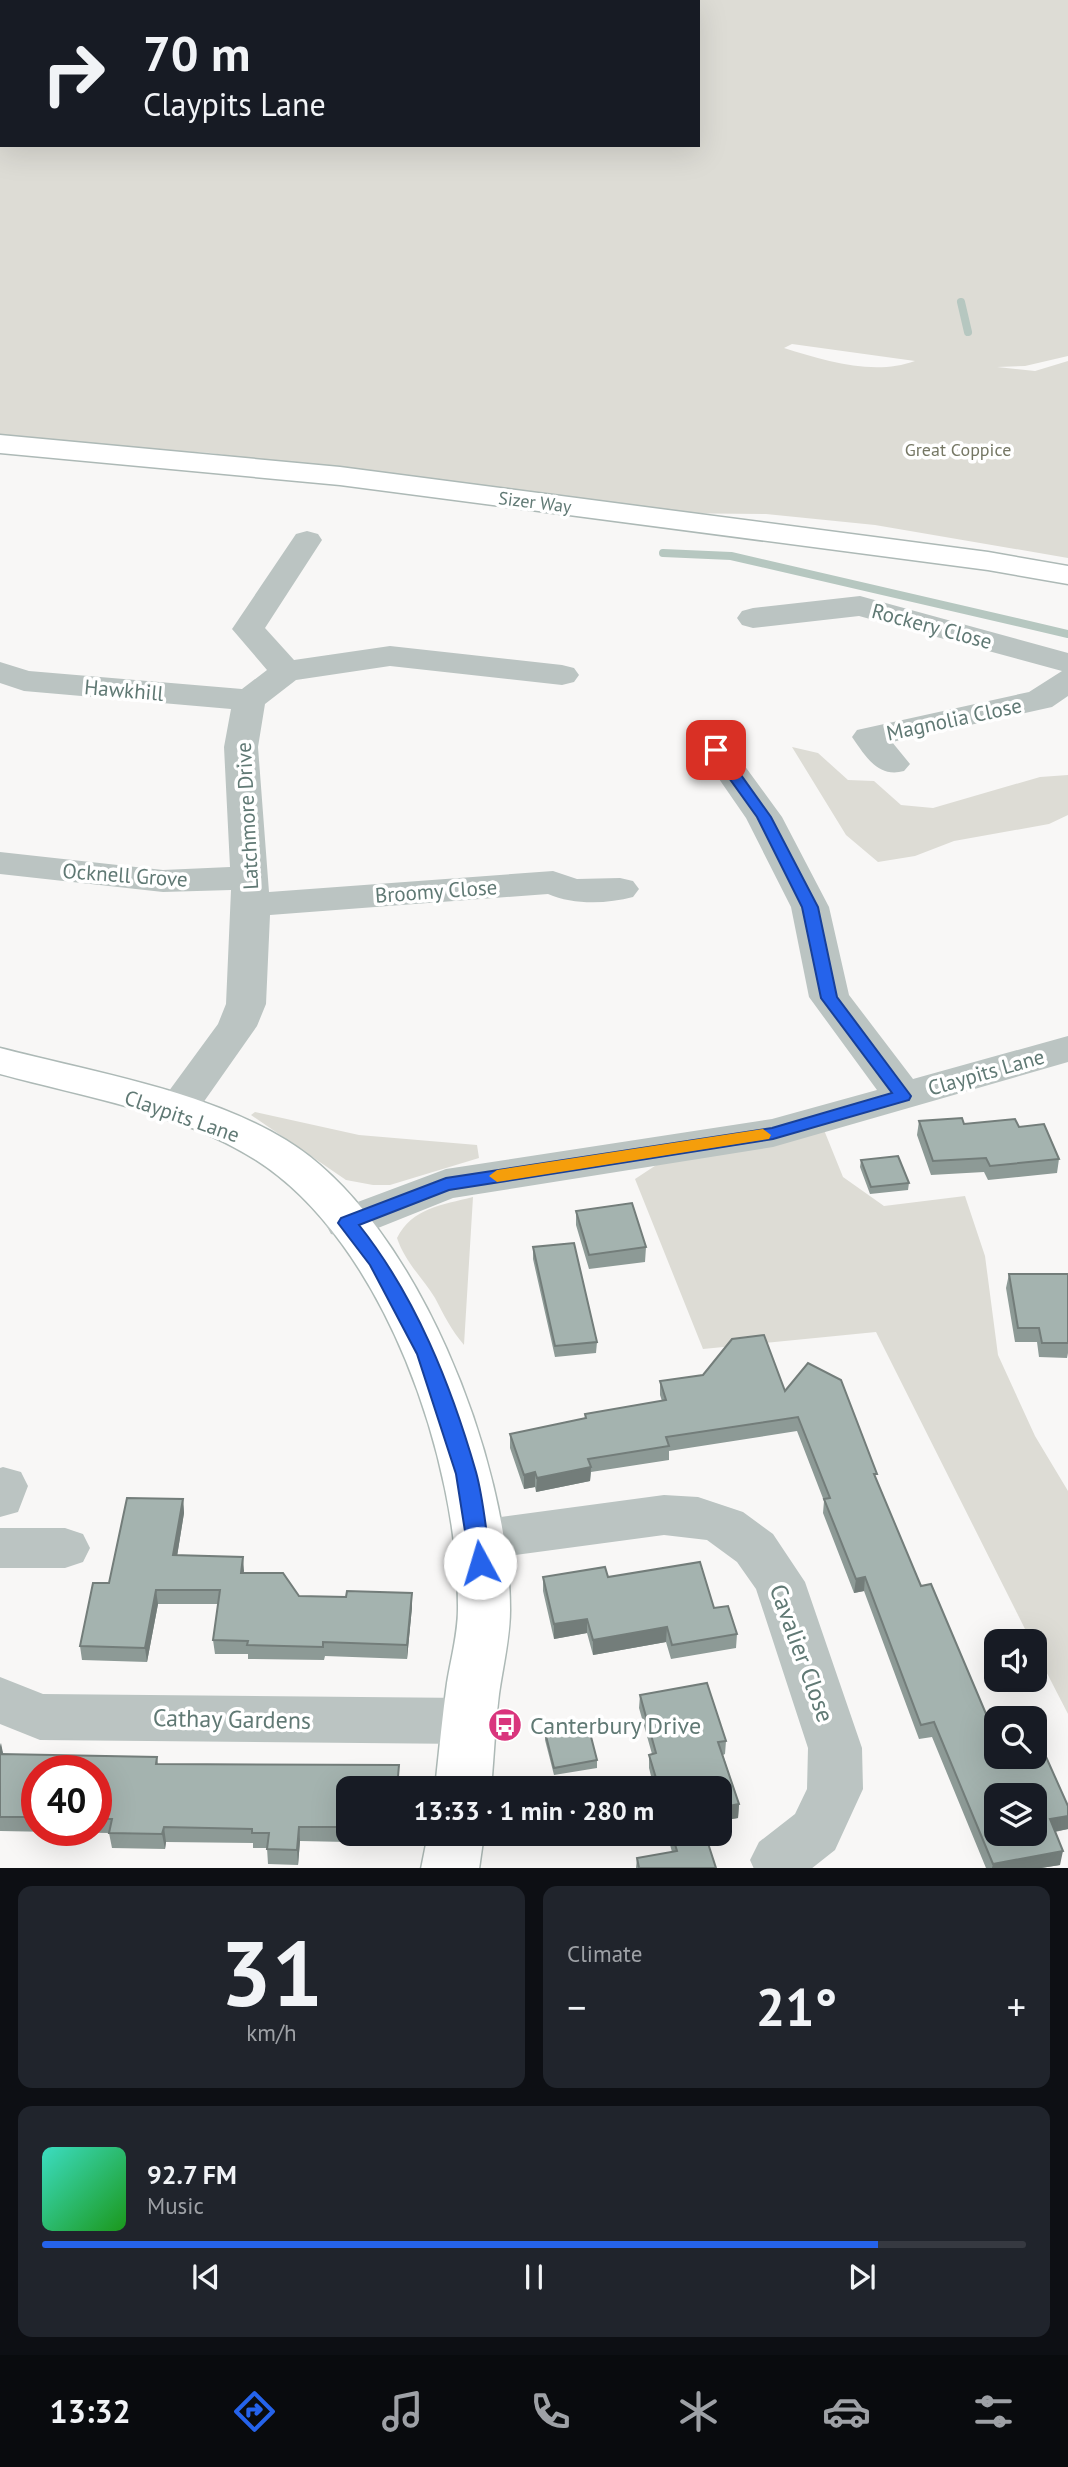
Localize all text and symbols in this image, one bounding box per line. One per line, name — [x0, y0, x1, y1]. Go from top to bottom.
text: 70 m — [143, 21, 250, 85]
icon: right — [28, 28, 119, 119]
text: Claypits Lane — [143, 83, 326, 125]
park label: Great Coppice — [905, 438, 1011, 461]
street label: Sizer Way — [497, 486, 573, 518]
street label: Rockery Close — [869, 597, 995, 655]
street label: Hawkhill — [83, 673, 165, 707]
street label: Magnolia Close — [884, 691, 1024, 747]
pin — [686, 720, 746, 780]
icon: arrive — [697, 731, 735, 769]
street label: Latchmore Drive — [230, 742, 264, 890]
street label: Ocknell Grove — [61, 857, 189, 893]
street label: Broomy Close — [374, 873, 498, 909]
street label: Claypits Lane — [925, 1042, 1047, 1102]
street label: Claypits Lane — [121, 1084, 243, 1148]
position arrow — [443, 1526, 517, 1600]
street label: Cavalier Close — [763, 1580, 841, 1726]
map controls — [984, 1629, 1047, 1846]
button: sound — [984, 1629, 1047, 1692]
street label: Cathay Gardens — [153, 1702, 311, 1736]
bus stop icon: Canterbury Drive — [486, 1706, 524, 1744]
button: search — [984, 1706, 1047, 1769]
place label: Canterbury Drive — [530, 1710, 701, 1741]
speed limit sign: 40 — [21, 1755, 112, 1846]
button: layers — [984, 1783, 1047, 1846]
text: 13:33 · 1 min · 280 m — [414, 1794, 654, 1827]
text: 31 — [220, 1913, 323, 2031]
text: Climate — [567, 1939, 642, 1968]
text: 21° — [756, 1973, 837, 2040]
text: − — [567, 1982, 586, 2031]
text: + — [1007, 1982, 1026, 2031]
text: km/h — [246, 2018, 297, 2047]
text: 92.7 FM — [147, 2158, 237, 2191]
text: Music — [147, 2191, 204, 2220]
icon: previous — [187, 2258, 225, 2296]
icon: pause — [515, 2258, 553, 2296]
icon: next — [843, 2258, 881, 2296]
icon: directions — [230, 2387, 279, 2436]
icon: music — [378, 2387, 427, 2436]
icon: phone — [526, 2387, 575, 2436]
icon: climate — [674, 2387, 723, 2436]
icon: car — [822, 2387, 871, 2436]
icon: filters — [969, 2387, 1018, 2436]
text: 13:32 — [49, 2390, 131, 2432]

